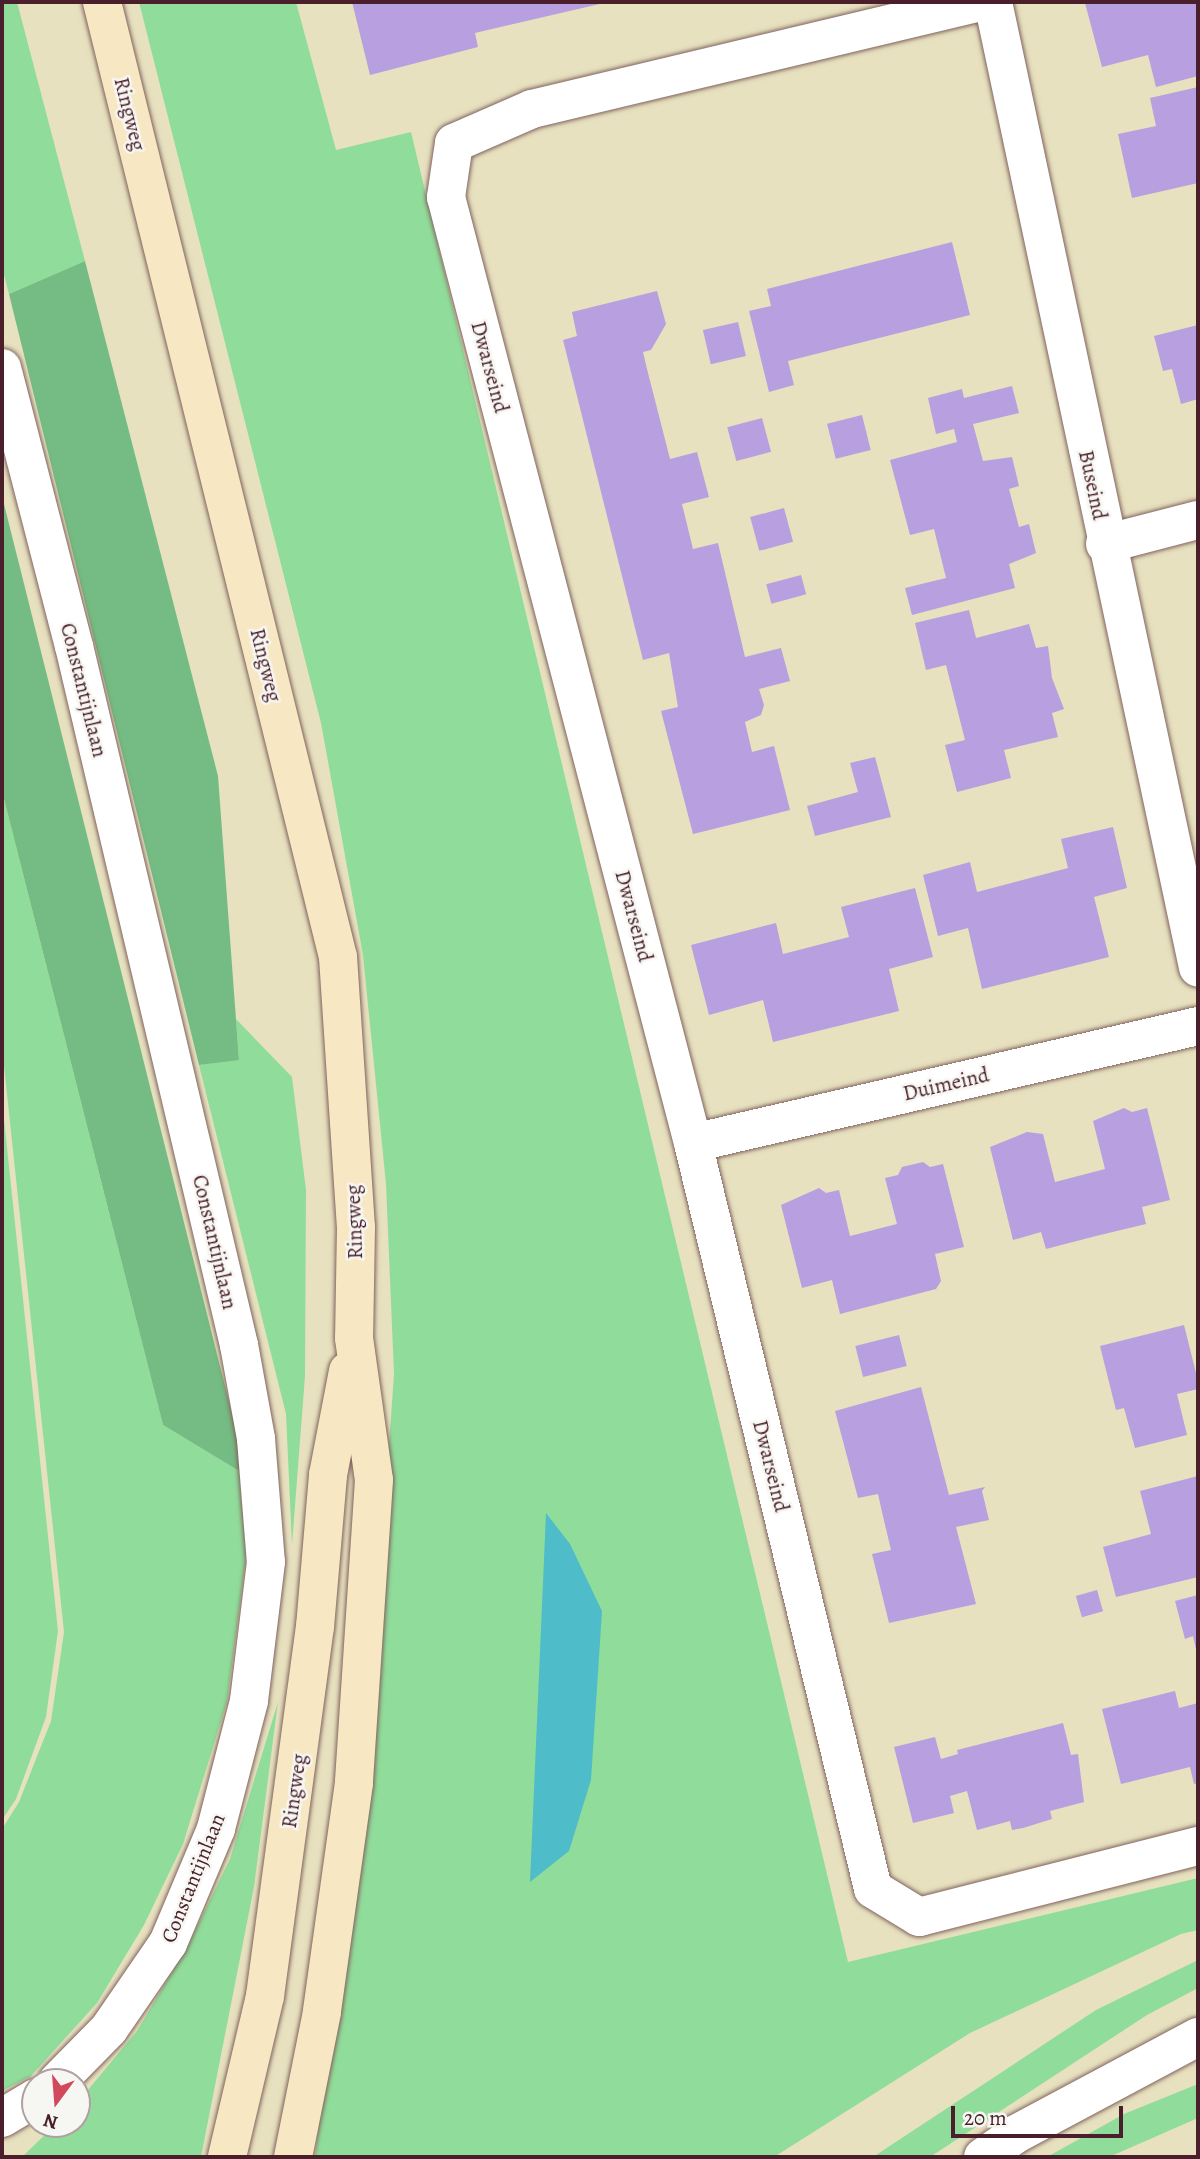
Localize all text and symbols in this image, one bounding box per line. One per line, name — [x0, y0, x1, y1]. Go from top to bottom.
street label: Ringweg — [109, 75, 151, 153]
street label: Dwarseind — [466, 318, 514, 416]
street label: Buseind — [1073, 448, 1113, 522]
street label: Constantijnlaan — [55, 620, 113, 760]
street label: Ringweg — [245, 626, 287, 704]
street label: Dwarseind — [610, 867, 658, 965]
street label: Duimeind — [900, 1062, 992, 1106]
street label: Constantijnlaan — [187, 1172, 243, 1312]
street label: Ringweg — [340, 1184, 368, 1260]
street label: Dwarseind — [747, 1417, 795, 1515]
street label: Ringweg — [276, 1752, 312, 1830]
street label: Constantijnlaan — [156, 1810, 230, 1946]
north arrow — [21, 2068, 91, 2138]
scale bar — [955, 2092, 1126, 2136]
text: 20 m — [964, 2104, 1007, 2132]
text: N — [41, 2107, 61, 2136]

